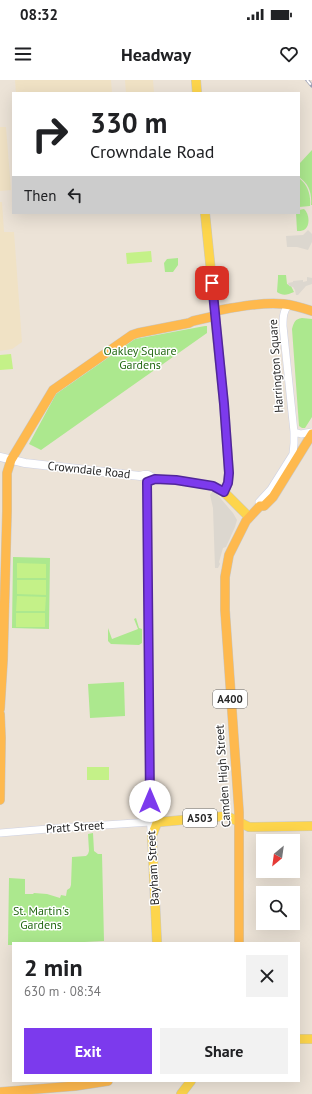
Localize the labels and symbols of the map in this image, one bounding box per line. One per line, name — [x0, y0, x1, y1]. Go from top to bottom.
pin — [195, 266, 229, 300]
street label: Harrington Square — [265, 319, 286, 413]
park label: Oakley Square Gardens — [103, 343, 177, 372]
street label: Crowndale Road — [47, 458, 131, 481]
road number: A400 — [213, 690, 247, 708]
street label: Camden High Street — [211, 724, 234, 828]
position arrow — [129, 780, 171, 822]
road number: A503 — [183, 809, 217, 827]
street label: Pratt Street — [45, 817, 105, 836]
street label: Bayham Street — [143, 830, 162, 906]
north arrow — [256, 834, 300, 878]
park label: St. Martin's Gardens — [13, 903, 69, 932]

